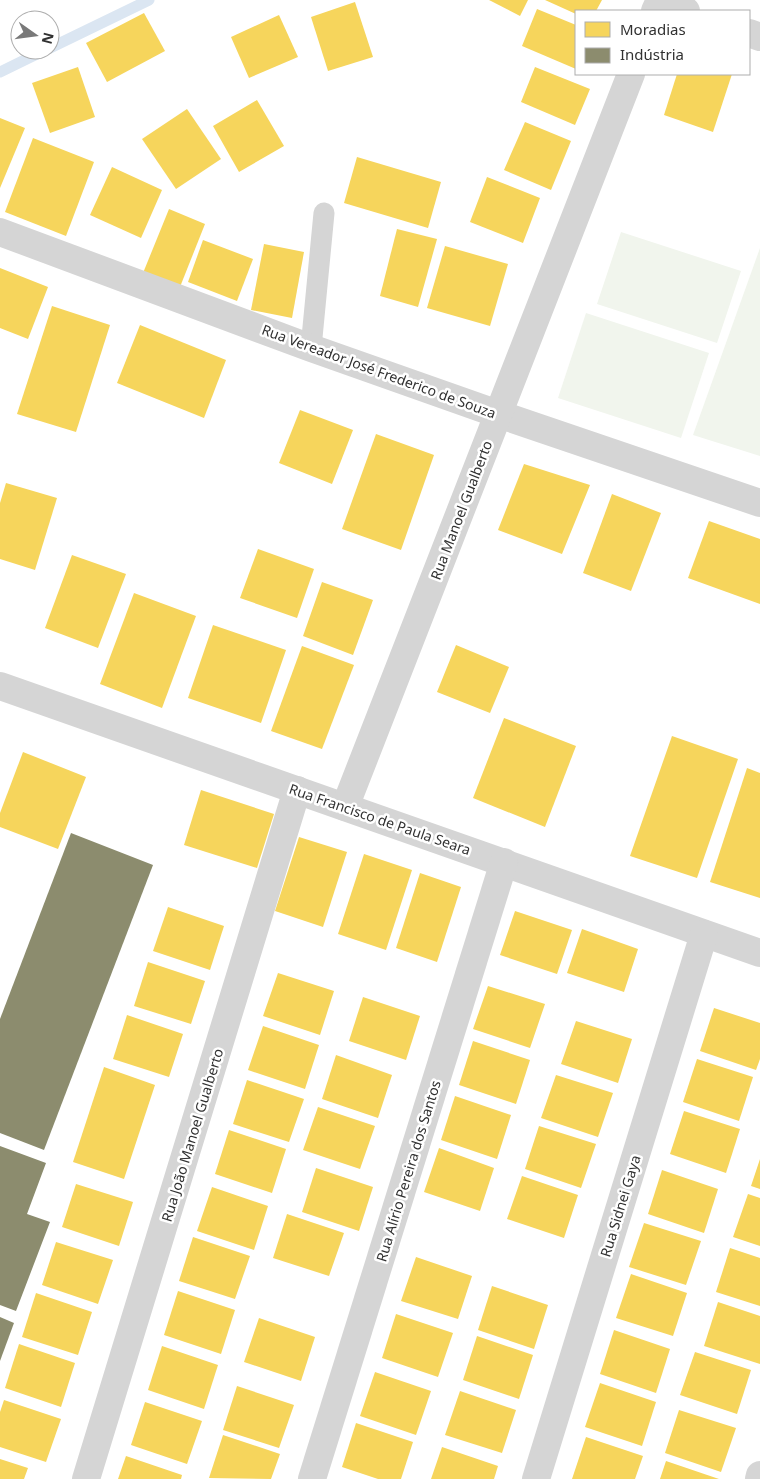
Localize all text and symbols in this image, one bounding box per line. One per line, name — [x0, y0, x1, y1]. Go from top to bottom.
north arrow — [10, 10, 60, 60]
legend — [575, 10, 750, 75]
text: Moradias — [620, 19, 686, 39]
text: N — [38, 30, 59, 46]
text: Indústria — [620, 44, 684, 64]
street label: Rua Vereador José Frederico de Souza — [259, 320, 499, 422]
street label: Rua Manoel Gualberto — [426, 438, 496, 582]
street label: Rua Francisco de Paula Seara — [287, 779, 473, 859]
street label: Rua João Manoel Gualberto — [157, 1046, 227, 1224]
street label: Rua Alírio Pereira dos Santos — [371, 1078, 445, 1264]
street label: Rua Sidnei Gaya — [595, 1153, 645, 1259]

